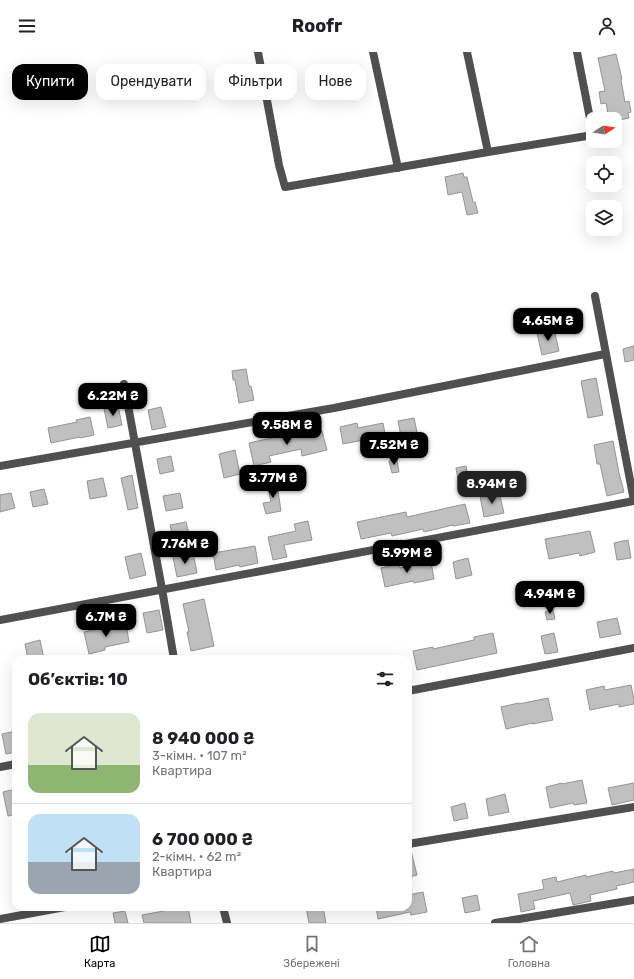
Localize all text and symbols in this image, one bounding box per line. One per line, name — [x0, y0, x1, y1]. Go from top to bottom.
icon: menu — [16, 15, 38, 37]
text: Roofr — [292, 15, 342, 37]
icon: person — [596, 15, 618, 37]
chip: Купити — [12, 64, 88, 100]
chip: Орендувати — [96, 64, 206, 100]
chip: Фільтри — [214, 64, 297, 100]
chip: Нове — [305, 64, 366, 100]
north arrow — [586, 112, 622, 148]
map controls — [586, 112, 622, 236]
button: locate — [586, 156, 622, 192]
button: layers — [586, 200, 622, 236]
pin: 4.65M ₴ — [511, 308, 585, 342]
text: 4.65M ₴ — [522, 313, 574, 328]
pin: 6.22M ₴ — [76, 383, 150, 417]
text: 6.22M ₴ — [87, 388, 139, 403]
pin: 9.58M ₴ — [250, 412, 324, 446]
text: 9.58M ₴ — [262, 417, 312, 432]
pin: 7.52M ₴ — [357, 432, 431, 466]
text: 7.52M ₴ — [369, 437, 419, 452]
pin: 3.77M ₴ — [236, 465, 310, 499]
text: 3.77M ₴ — [248, 470, 298, 485]
pin: 8.94M ₴ — [455, 471, 529, 505]
text: 8.94M ₴ — [466, 476, 518, 491]
pin: 7.76M ₴ — [148, 531, 222, 565]
text: 7.76M ₴ — [161, 536, 209, 551]
pin: 5.99M ₴ — [370, 540, 444, 574]
text: 5.99M ₴ — [382, 545, 432, 560]
pin: 4.94M ₴ — [513, 581, 587, 615]
text: 4.94M ₴ — [524, 586, 576, 601]
pin: 6.7M ₴ — [73, 604, 139, 638]
text: 6.7M ₴ — [85, 609, 127, 624]
icon: filters — [374, 668, 396, 690]
text: Об’єктів: 10 — [28, 669, 128, 689]
text: 8 940 000 ₴ — [152, 728, 255, 748]
icon: home — [60, 729, 108, 777]
text: 3-кімн. · 107 m² — [152, 748, 247, 763]
text: Квартира — [152, 763, 212, 778]
text: 6 700 000 ₴ — [152, 829, 253, 849]
icon: home — [60, 830, 108, 878]
text: 2-кімн. · 62 m² — [152, 849, 241, 864]
text: Квартира — [152, 864, 212, 879]
tab: Карта — [84, 933, 115, 970]
tab: Збережені — [283, 933, 340, 970]
tab: Головна — [508, 933, 550, 970]

